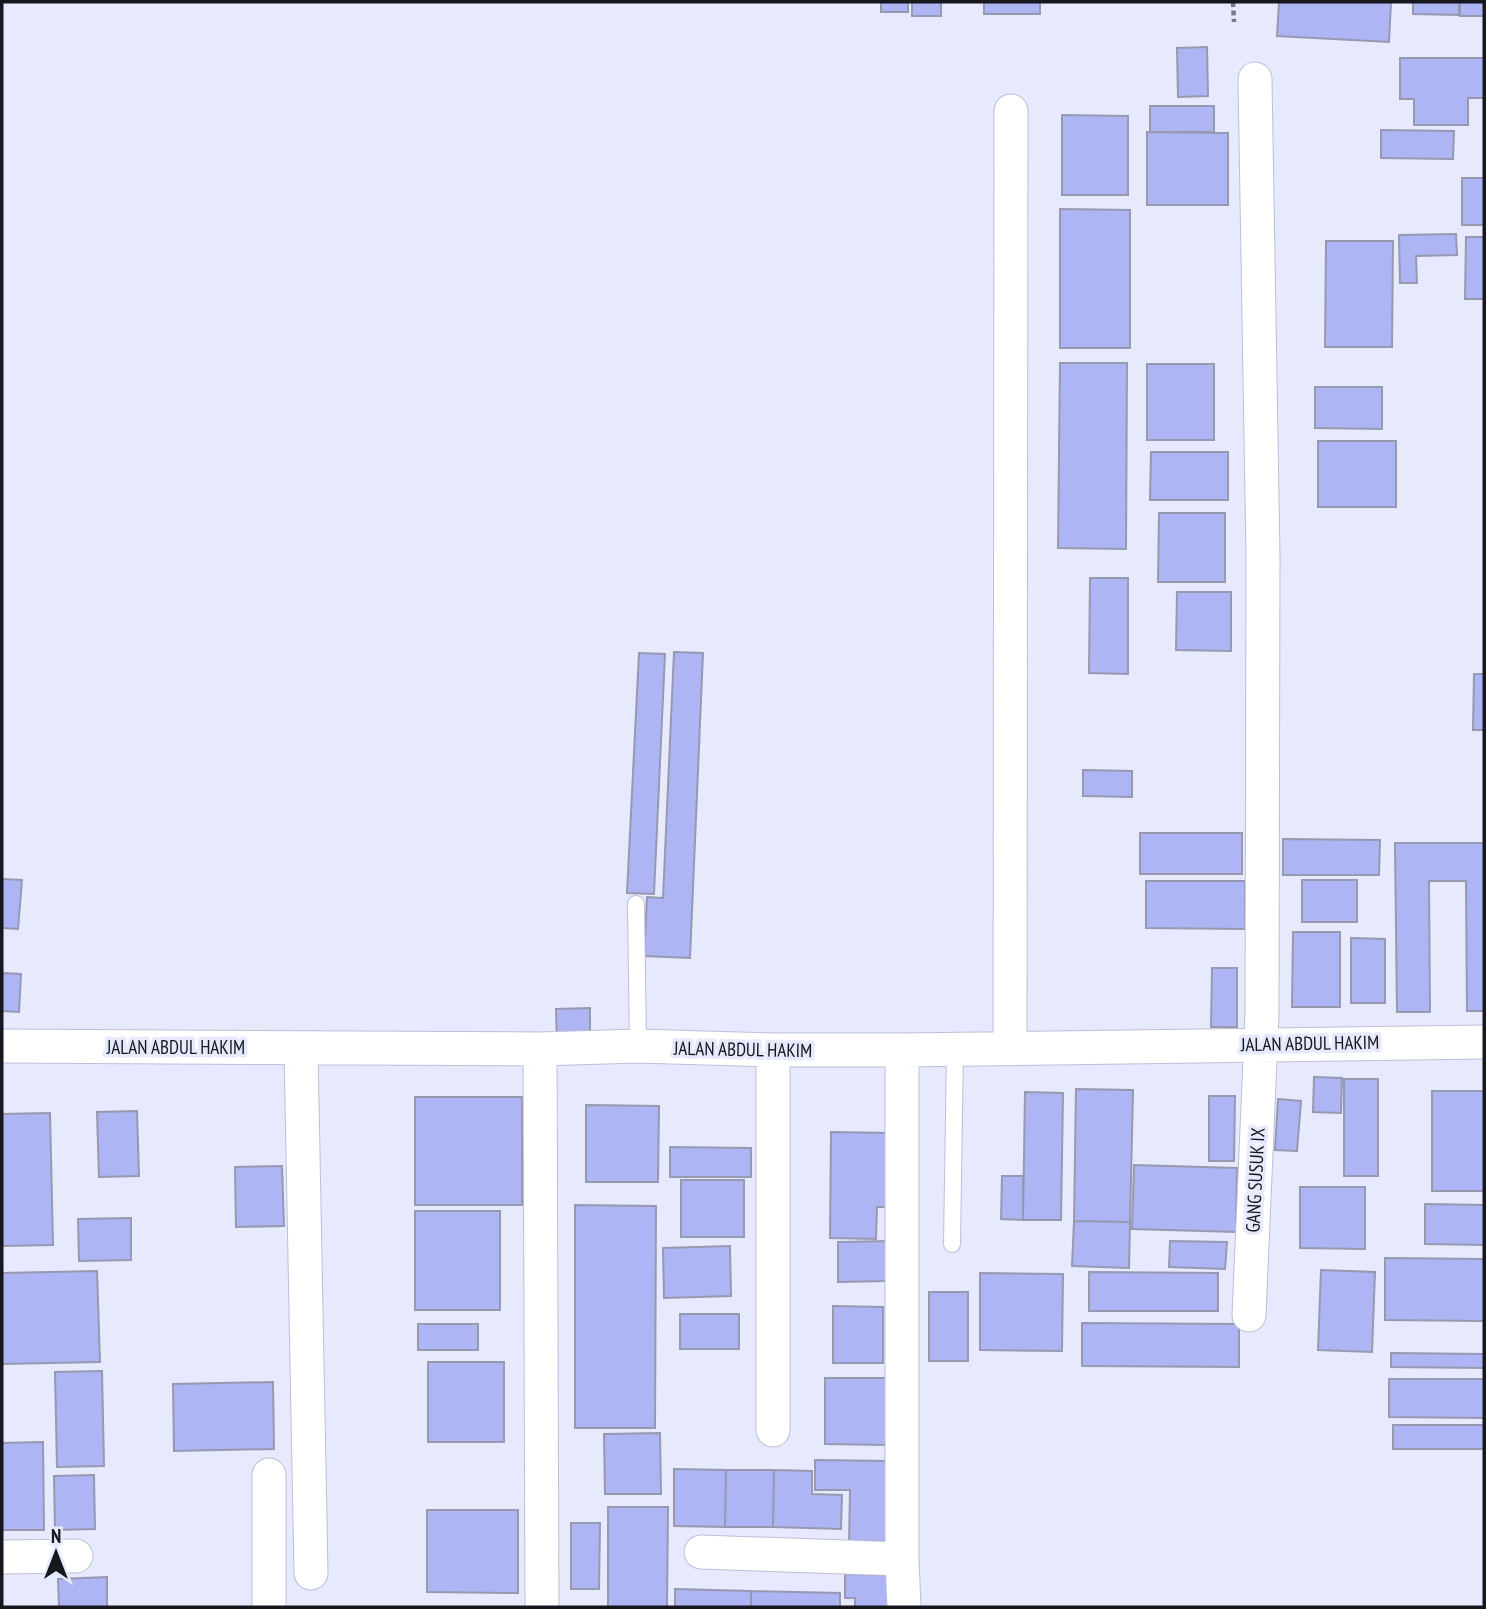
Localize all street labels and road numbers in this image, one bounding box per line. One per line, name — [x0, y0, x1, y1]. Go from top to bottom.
street label: JALAN ABDUL HAKIM — [1240, 1030, 1379, 1056]
street label: JALAN ABDUL HAKIM — [106, 1035, 245, 1059]
street label: JALAN ABDUL HAKIM — [673, 1036, 812, 1062]
street label: GANG SUSUK IX — [1240, 1127, 1270, 1233]

